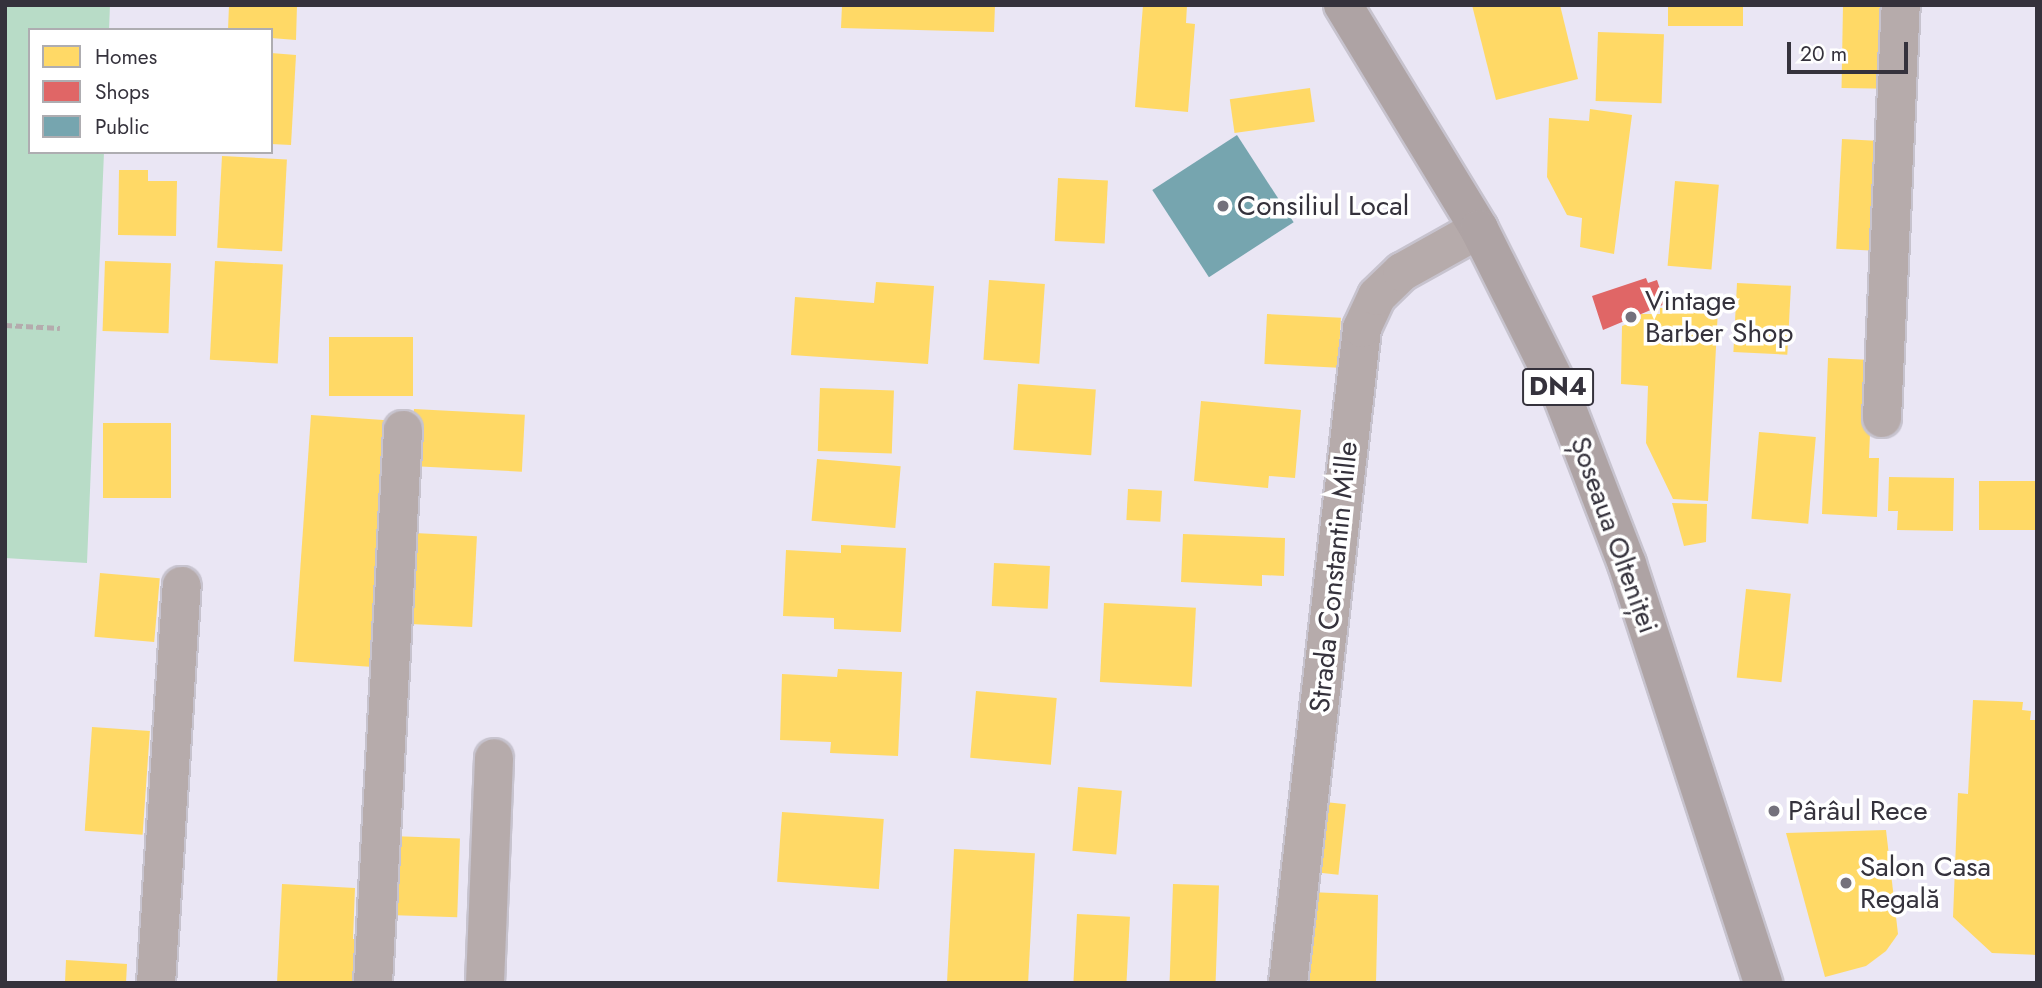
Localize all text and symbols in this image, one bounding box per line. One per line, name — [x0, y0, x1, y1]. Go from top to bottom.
legend — [28, 28, 273, 154]
scale bar — [1790, 28, 1911, 72]
text: 20 m — [1800, 39, 1847, 69]
text: Homes — [95, 42, 157, 72]
text: Shops — [95, 77, 149, 107]
text: Public — [95, 112, 149, 142]
place label: Consiliul Local — [1237, 189, 1409, 223]
marker: Consiliul Local — [1215, 198, 1231, 214]
place label: Vintage Barber Shop — [1645, 284, 1793, 350]
marker: Vintage Barber Shop — [1623, 309, 1639, 325]
road number: DN4 — [1521, 364, 1595, 410]
street label: Șoseaua Olteniței — [1563, 432, 1665, 638]
street label: Strada Constantin Mille — [1303, 440, 1365, 714]
place label: Pârâul Rece — [1788, 794, 1928, 828]
marker: Pârâul Rece — [1766, 803, 1782, 819]
place label: Salon Casa Regală — [1860, 850, 1991, 916]
marker: Salon Casa Regală — [1838, 875, 1854, 891]

